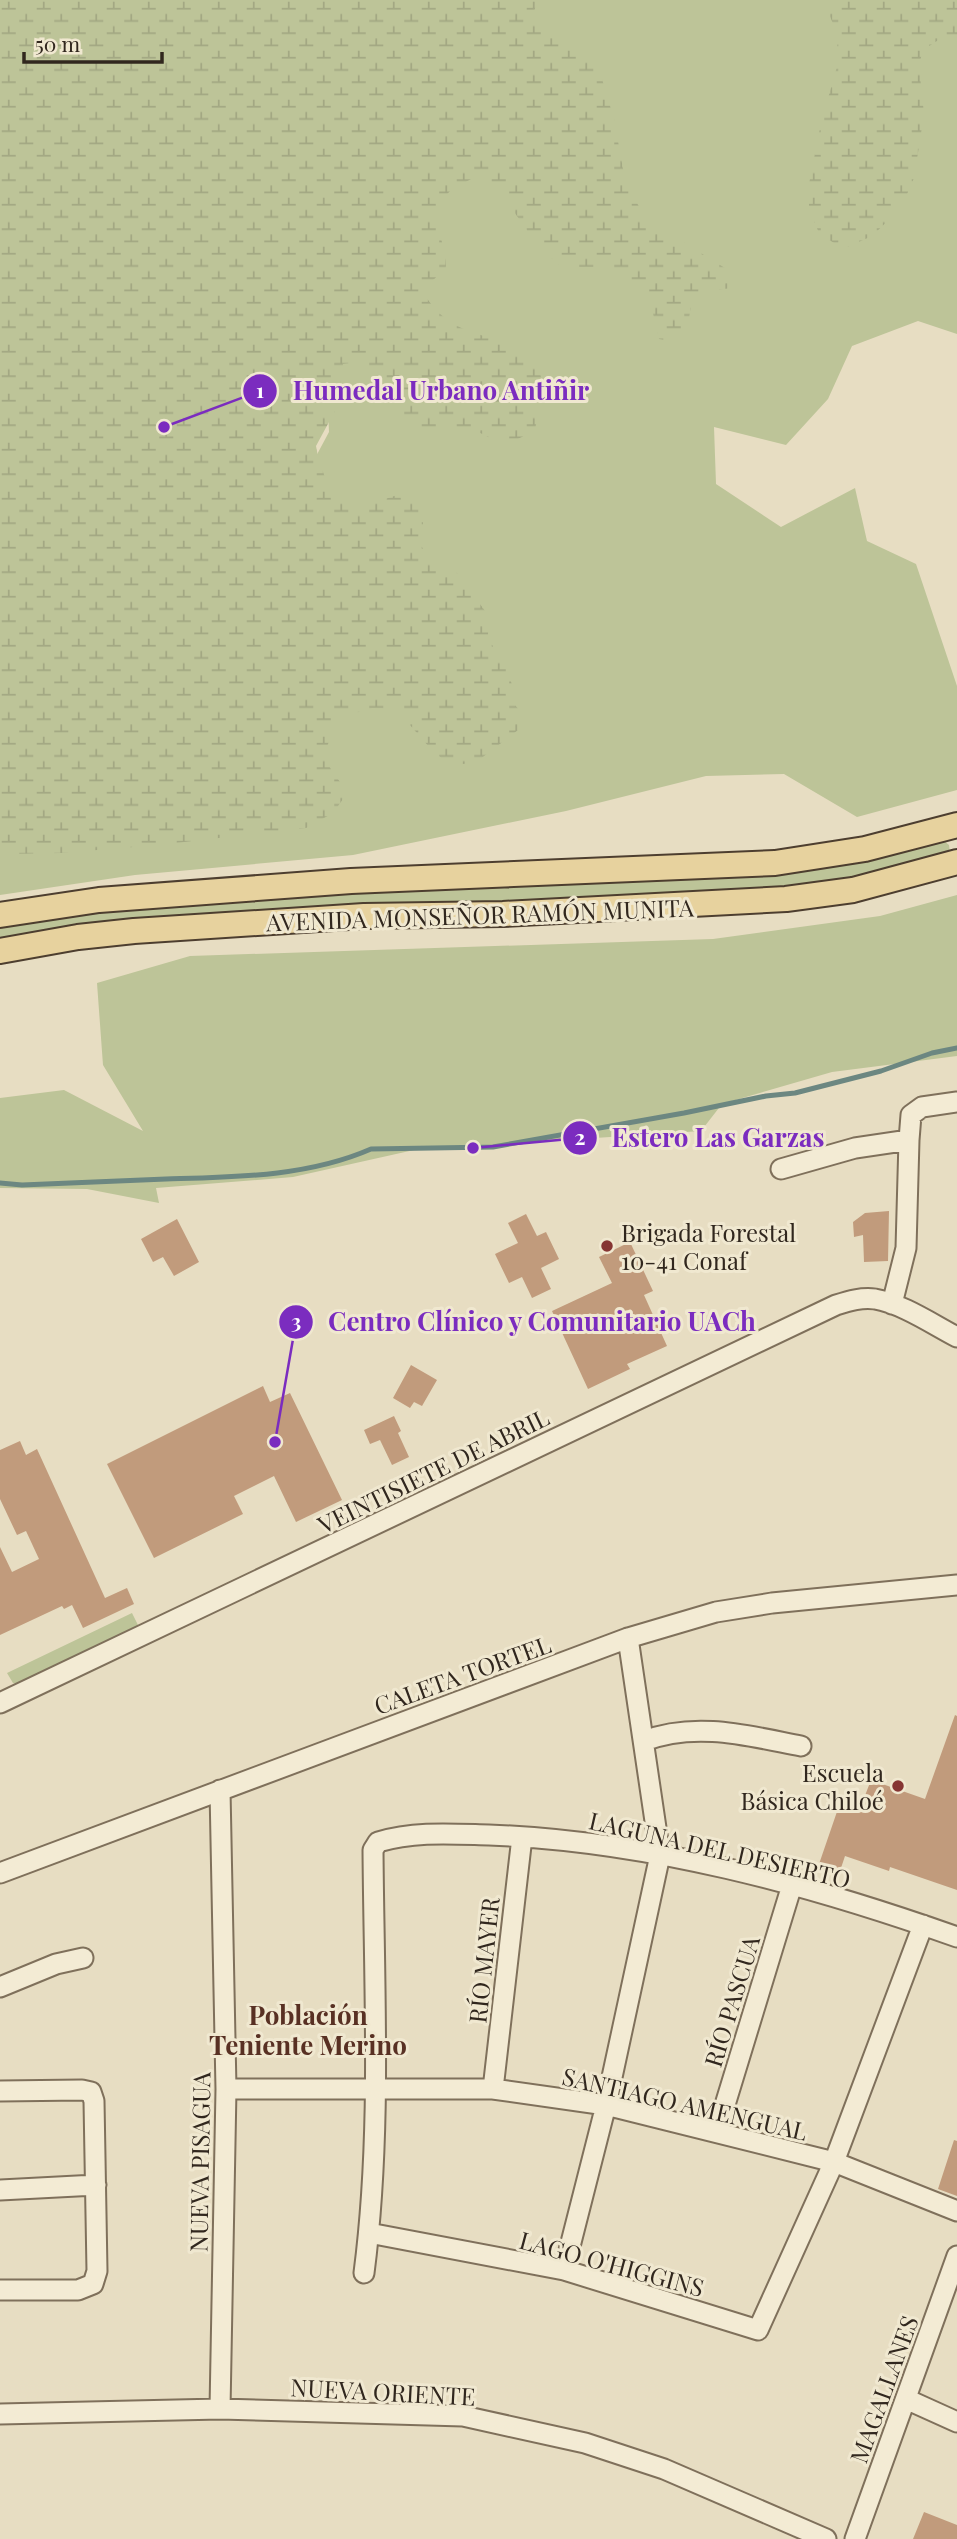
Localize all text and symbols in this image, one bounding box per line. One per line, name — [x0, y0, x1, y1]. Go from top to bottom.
scale bar — [24, 21, 163, 65]
text: 50 m — [35, 29, 81, 57]
callout: Humedal Urbano Antiñir — [243, 368, 603, 415]
text: Humedal Urbano Antiñir — [293, 372, 589, 407]
text: 1 — [256, 375, 264, 403]
street label: AVENIDA MONSEÑOR RAMÓN MUNITA — [265, 891, 695, 937]
callout: Estero Las Garzas — [563, 1114, 839, 1161]
text: Estero Las Garzas — [612, 1119, 824, 1154]
text: 2 — [575, 1122, 586, 1150]
place label: Brigada Forestal 10-41 Conaf — [621, 1216, 796, 1276]
marker: Brigada Forestal 10-41 Conaf — [599, 1238, 615, 1254]
callout: Centro Clínico y Comunitario UACh — [278, 1298, 770, 1345]
text: Centro Clínico y Comunitario UACh — [328, 1303, 756, 1338]
text: 3 — [291, 1306, 301, 1334]
street label: VEINTISIETE DE ABRIL — [311, 1400, 554, 1540]
street label: CALETA TORTEL — [369, 1627, 555, 1721]
place label: Escuela Básica Chiloé — [740, 1756, 884, 1816]
marker: Escuela Básica Chiloé — [890, 1778, 906, 1794]
street label: LAGUNA DEL DESIERTO — [586, 1803, 854, 1895]
street label: RÍO MAYER — [460, 1895, 506, 2025]
street label: RÍO PASCUA — [696, 1931, 766, 2071]
district label: Población Teniente Merino — [209, 1997, 407, 2062]
street label: SANTIAGO AMENGUAL — [559, 2059, 811, 2147]
street label: NUEVA PISAGUA — [181, 2071, 217, 2252]
street label: LAGO O'HIGGINS — [516, 2223, 708, 2303]
street label: MAGALLANES — [842, 2311, 924, 2467]
street label: NUEVA ORIENTE — [290, 2370, 476, 2412]

